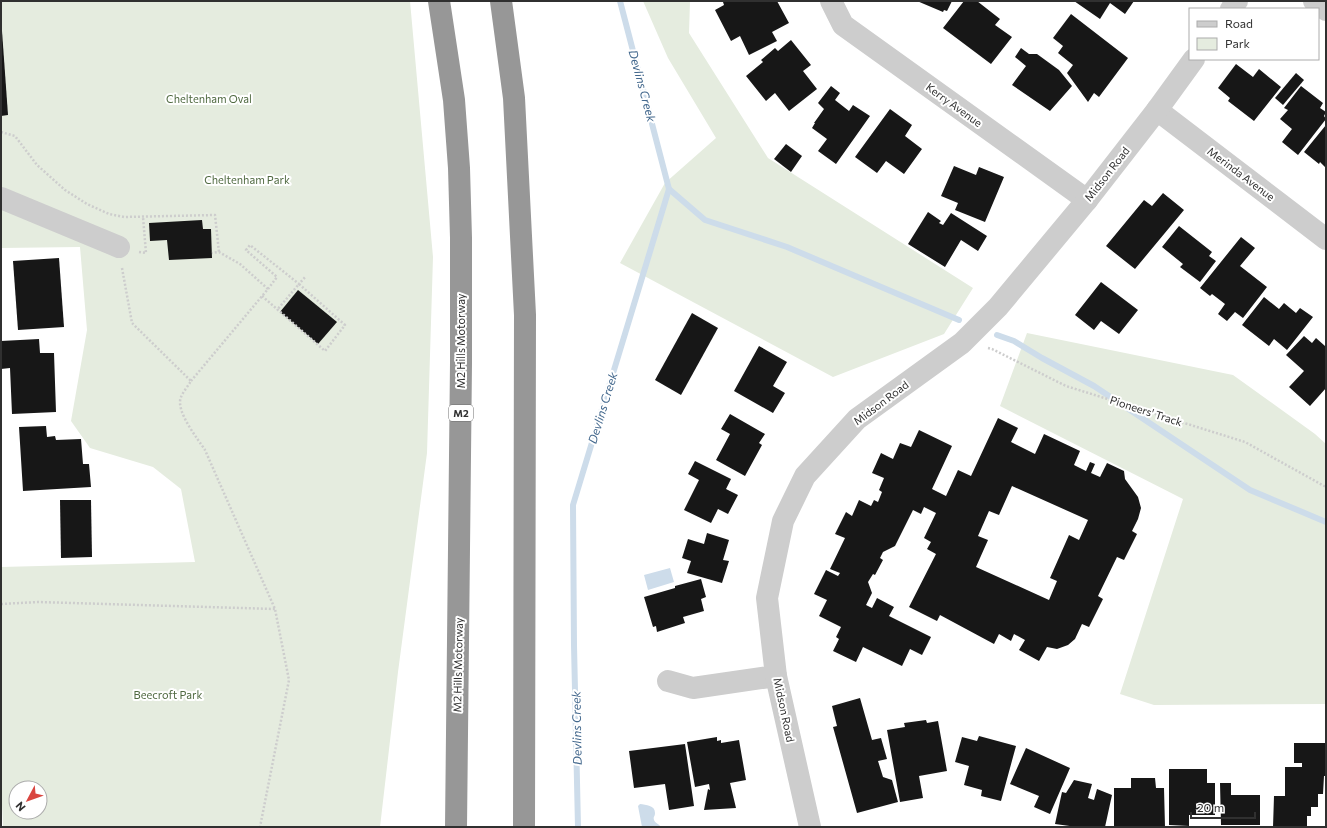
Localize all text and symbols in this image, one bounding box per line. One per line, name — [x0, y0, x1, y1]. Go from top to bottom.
legend — [1189, 8, 1319, 60]
text: Road — [1225, 16, 1253, 30]
text: Park — [1225, 36, 1251, 50]
water label: Devlins Creek — [627, 48, 659, 124]
street label: Kerry Avenue — [924, 80, 985, 129]
park label: Cheltenham Oval — [166, 92, 252, 105]
street label: Midson Road — [1081, 144, 1132, 203]
street label: Merinda Avenue — [1205, 144, 1278, 203]
park label: Cheltenham Park — [204, 173, 290, 186]
street label: M2 Hills Motorway — [454, 293, 467, 388]
water label: Devlins Creek — [585, 370, 620, 445]
street label: Midson Road — [851, 378, 911, 427]
street label: Pioneers' Track — [1108, 393, 1184, 428]
road number: M2 — [449, 405, 473, 421]
street label: M2 Hills Motorway — [450, 617, 465, 713]
street label: Midson Road — [771, 677, 798, 743]
park label: Beecroft Park — [134, 688, 202, 701]
water label: Devlins Creek — [568, 690, 584, 765]
north arrow — [8, 780, 48, 820]
scale bar — [1191, 794, 1255, 820]
text: N — [12, 800, 28, 814]
text: 20 m — [1197, 800, 1224, 814]

